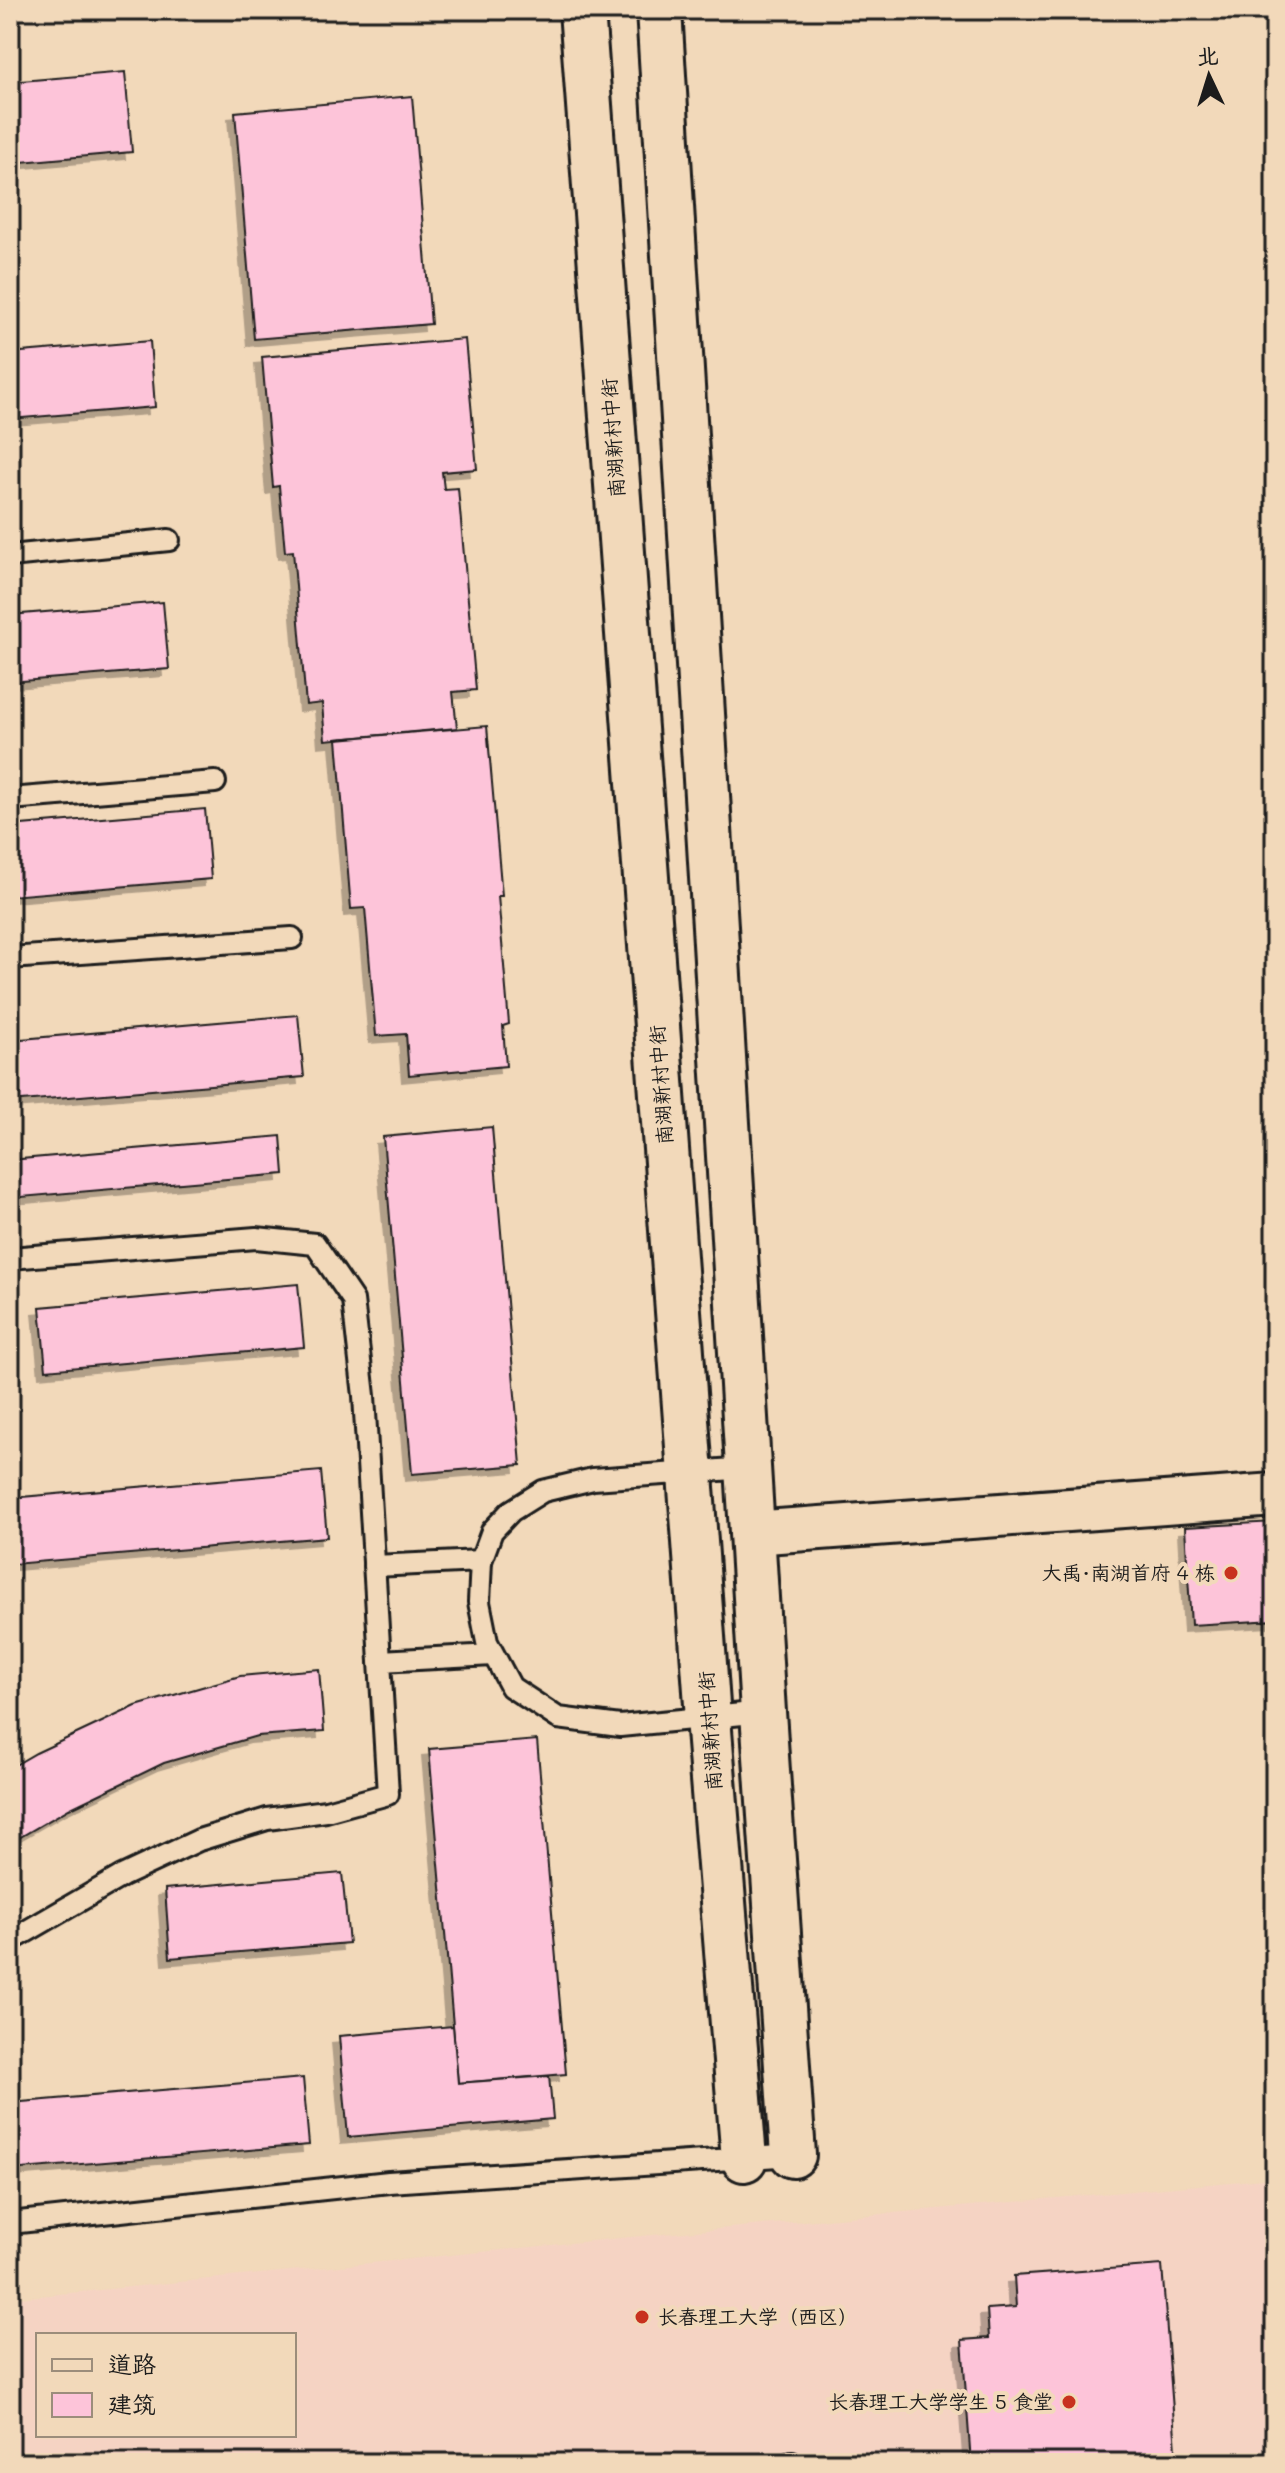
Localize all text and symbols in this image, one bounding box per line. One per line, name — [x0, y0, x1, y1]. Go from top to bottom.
north arrow — [1169, 36, 1249, 116]
text: 北 — [1196, 40, 1220, 71]
street label: 南湖新村中街 — [595, 377, 629, 499]
street label: 南湖新村中街 — [643, 1024, 677, 1146]
place label: 大禹·南湖首府 4 栋 — [1042, 1559, 1215, 1585]
marker: 大禹·南湖首府 4 栋 — [1222, 1564, 1240, 1582]
street label: 南湖新村中街 — [692, 1670, 726, 1792]
place label: 长春理工大学（西区） — [658, 2303, 858, 2329]
marker: 长春理工大学（西区） — [633, 2308, 651, 2326]
legend — [36, 2333, 296, 2437]
text: 道路 — [108, 2348, 156, 2379]
text: 建筑 — [108, 2388, 156, 2419]
place label: 长春理工大学学生 5 食堂 — [829, 2388, 1053, 2414]
marker: 长春理工大学学生 5 食堂 — [1060, 2393, 1078, 2411]

